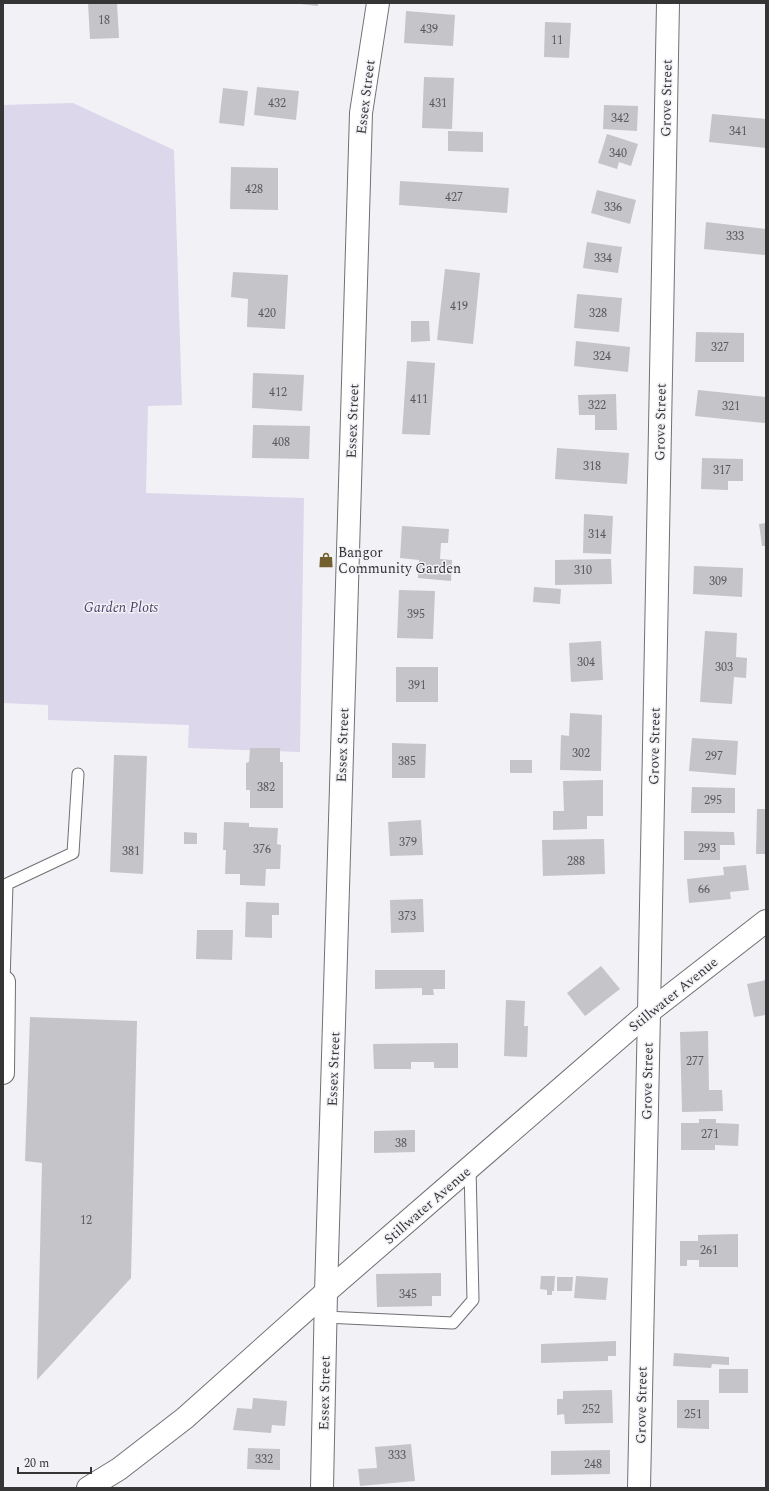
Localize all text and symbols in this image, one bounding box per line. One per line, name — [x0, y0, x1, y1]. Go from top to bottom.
house number: 18 — [98, 11, 110, 30]
house number: 439 — [420, 20, 438, 39]
house number: 11 — [551, 31, 563, 50]
street label: Essex Street — [351, 59, 380, 136]
street label: Grove Street — [655, 59, 678, 137]
house number: 432 — [268, 94, 286, 113]
house number: 431 — [429, 94, 447, 113]
house number: 342 — [611, 109, 629, 128]
house number: 341 — [729, 122, 747, 141]
house number: 340 — [609, 144, 627, 163]
house number: 428 — [245, 180, 263, 199]
house number: 427 — [445, 188, 463, 207]
house number: 336 — [604, 198, 622, 217]
house number: 333 — [726, 227, 744, 246]
house number: 334 — [594, 249, 612, 268]
house number: 419 — [450, 297, 468, 316]
house number: 420 — [258, 304, 276, 323]
house number: 328 — [589, 304, 607, 323]
house number: 327 — [711, 338, 729, 357]
house number: 324 — [593, 347, 611, 366]
house number: 412 — [269, 383, 287, 402]
street label: Essex Street — [341, 383, 364, 459]
street label: Grove Street — [649, 383, 672, 461]
house number: 411 — [410, 390, 428, 409]
house number: 322 — [588, 396, 606, 415]
house number: 321 — [722, 397, 740, 416]
house number: 408 — [272, 433, 290, 452]
house number: 318 — [583, 457, 601, 476]
house number: 317 — [713, 461, 731, 480]
house number: 314 — [588, 525, 606, 544]
place label: Bangor Community Garden — [338, 542, 461, 579]
shop icon: Bangor Community Garden — [317, 551, 335, 569]
house number: 310 — [574, 561, 592, 580]
house number: 309 — [709, 572, 727, 591]
park label: Garden Plots — [84, 597, 158, 618]
house number: 395 — [407, 605, 425, 624]
house number: 304 — [577, 653, 595, 672]
house number: 303 — [715, 658, 733, 677]
house number: 391 — [408, 676, 426, 695]
street label: Essex Street — [331, 707, 354, 783]
street label: Grove Street — [643, 707, 666, 785]
house number: 302 — [572, 744, 590, 763]
house number: 297 — [705, 747, 723, 766]
house number: 385 — [398, 752, 416, 771]
house number: 382 — [257, 778, 275, 797]
house number: 295 — [704, 791, 722, 810]
house number: 379 — [399, 833, 417, 852]
house number: 293 — [698, 839, 716, 858]
house number: 376 — [253, 840, 271, 859]
house number: 381 — [122, 842, 140, 861]
house number: 288 — [567, 852, 585, 871]
house number: 66 — [698, 880, 710, 899]
house number: 373 — [398, 907, 416, 926]
street label: Stillwater Avenue — [624, 952, 723, 1037]
street label: Essex Street — [322, 1031, 345, 1107]
street label: Grove Street — [636, 1042, 659, 1120]
house number: 277 — [686, 1052, 704, 1071]
house number: 271 — [701, 1125, 719, 1144]
house number: 38 — [395, 1134, 407, 1153]
street label: Stillwater Avenue — [379, 1161, 476, 1249]
house number: 12 — [80, 1211, 92, 1230]
house number: 261 — [700, 1241, 718, 1260]
house number: 345 — [399, 1285, 417, 1304]
street label: Essex Street — [313, 1355, 336, 1431]
street label: Grove Street — [630, 1366, 653, 1444]
house number: 252 — [582, 1400, 600, 1419]
house number: 251 — [684, 1405, 702, 1424]
house number: 333 — [388, 1446, 406, 1465]
scale bar — [18, 1449, 91, 1475]
house number: 332 — [255, 1450, 273, 1469]
text: 20 m — [24, 1454, 49, 1473]
house number: 248 — [584, 1455, 602, 1474]

